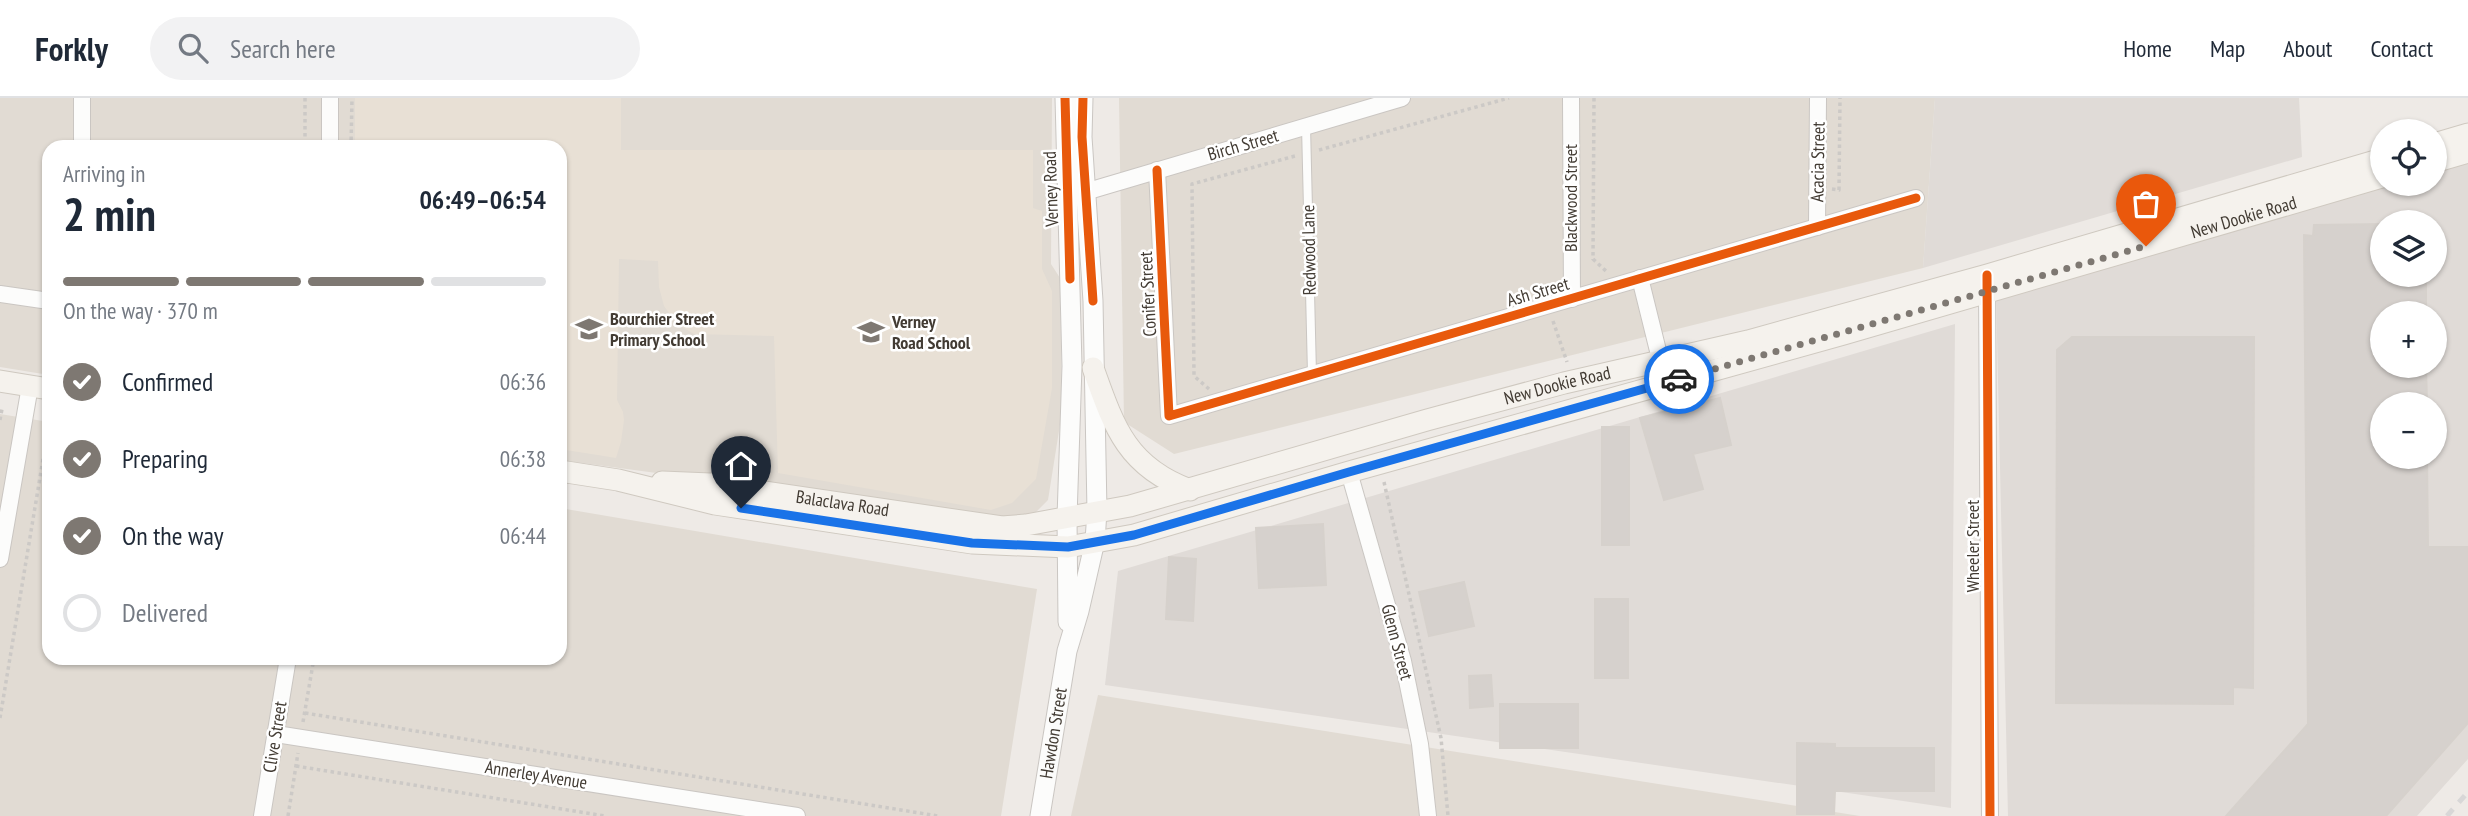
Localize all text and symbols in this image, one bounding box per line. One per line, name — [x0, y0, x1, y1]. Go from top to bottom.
search box — [150, 17, 640, 80]
text: Forkly — [35, 27, 108, 70]
icon: search — [174, 29, 212, 67]
text: Search here — [230, 32, 336, 65]
text: Home — [2123, 33, 2172, 64]
text: Map — [2210, 33, 2245, 64]
text: About — [2283, 33, 2332, 64]
text: Contact — [2370, 33, 2433, 64]
map controls — [2370, 119, 2447, 469]
button: locate — [2370, 119, 2447, 196]
street label: Acacia Street — [1805, 121, 1830, 202]
street label: Birch Street — [1205, 123, 1281, 166]
street label: Blackwood Street — [1559, 144, 1582, 252]
street label: Verney Road — [1038, 151, 1063, 228]
text: Arriving in — [63, 159, 145, 188]
pin — [2116, 174, 2176, 246]
text: 06:49–06:54 — [419, 183, 546, 216]
text: 2 min — [63, 184, 156, 244]
icon: bag — [2127, 185, 2165, 223]
street label: New Dookie Road — [2188, 191, 2299, 243]
street label: Redwood Lane — [1296, 205, 1321, 295]
button: layers — [2370, 210, 2447, 287]
street label: Conifer Street — [1134, 251, 1161, 337]
street label: Ash Street — [1504, 272, 1572, 311]
text: On the way · 370 m — [63, 296, 218, 325]
button: + — [2370, 301, 2447, 378]
place label: Bourchier Street Primary School — [610, 307, 715, 351]
place label: Verney Road School — [891, 310, 971, 354]
school or university icon: Bourchier Street Primary School — [574, 314, 604, 344]
school or university icon: Verney Road School — [856, 317, 886, 347]
courier — [1644, 344, 1714, 414]
icon: car — [1660, 360, 1698, 398]
street label: New Dookie Road — [1501, 361, 1613, 410]
icon: check — [63, 363, 101, 401]
text: Confirmed — [122, 365, 213, 398]
text: 06:36 — [500, 367, 546, 396]
button: − — [2370, 392, 2447, 469]
pin — [711, 436, 771, 508]
icon: check — [63, 440, 101, 478]
text: Preparing — [122, 442, 208, 475]
text: 06:38 — [500, 444, 546, 473]
icon: home — [722, 447, 760, 485]
street label: Balaclava Road — [795, 485, 891, 521]
street label: Wheeler Street — [1961, 500, 1984, 592]
icon: check — [63, 517, 101, 555]
text: On the way — [122, 519, 224, 552]
text: 06:44 — [500, 521, 546, 550]
text: Delivered — [122, 596, 208, 629]
street label: Glenn Street — [1376, 602, 1419, 682]
street label: Hawdon Street — [1034, 686, 1072, 780]
street label: Clive Street — [258, 700, 291, 774]
street label: Annerley Avenue — [483, 755, 589, 794]

